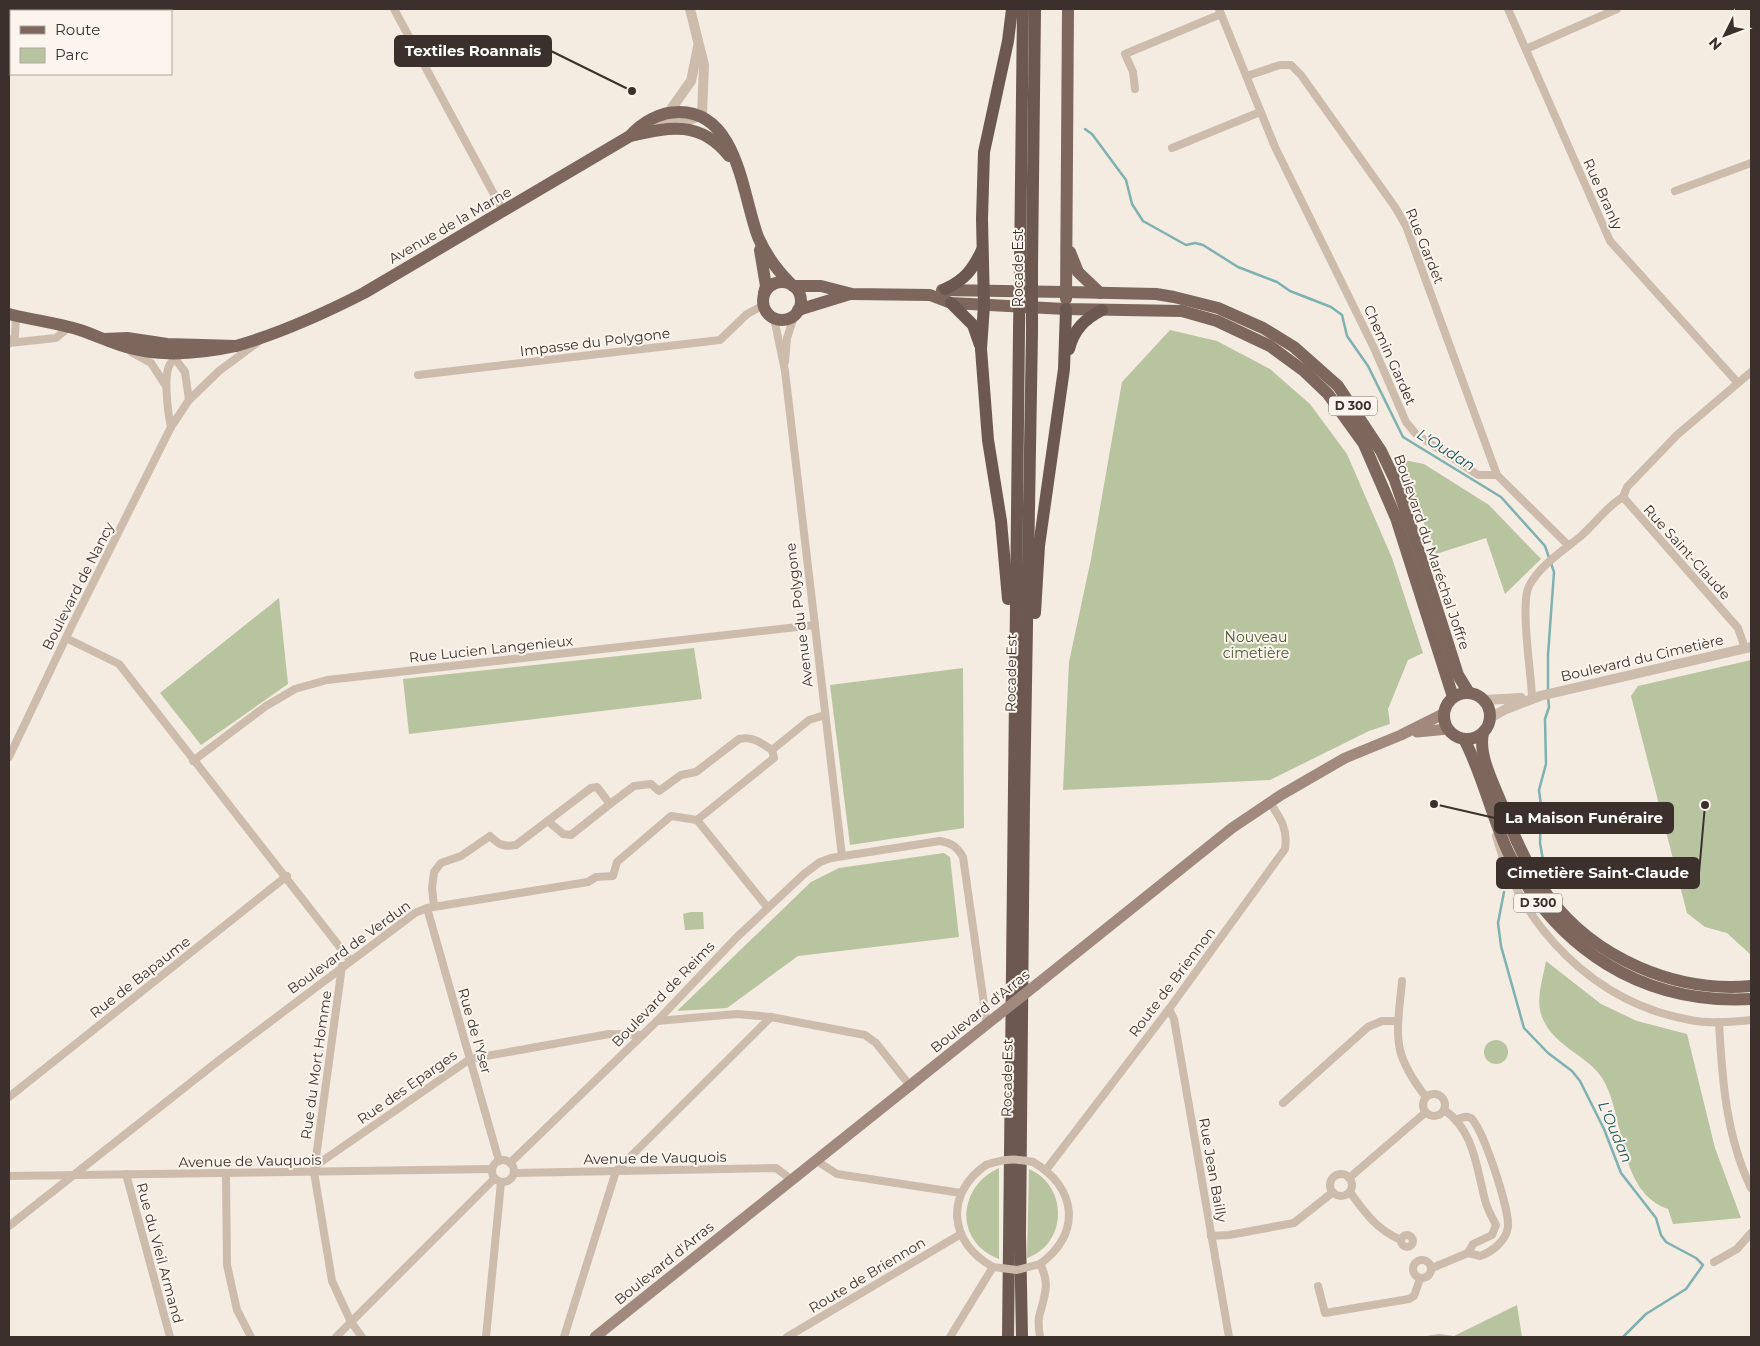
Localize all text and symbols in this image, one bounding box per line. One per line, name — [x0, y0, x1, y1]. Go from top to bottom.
legend — [10, 10, 172, 75]
north arrow — [1700, 10, 1750, 60]
text: Route — [55, 20, 100, 39]
text: N — [1705, 33, 1726, 54]
callout: Textiles Roannais — [395, 36, 551, 66]
text: Textiles Roannais — [405, 41, 541, 60]
text: Parc — [55, 45, 89, 64]
street label: Rue Branly — [1579, 155, 1627, 233]
street label: Avenue de la Marne — [385, 182, 515, 268]
street label: Rue Gardet — [1402, 206, 1448, 287]
street label: Rocade Est — [1009, 228, 1027, 307]
street label: Chemin Gardet — [1360, 302, 1420, 408]
street label: Impasse du Polygone — [519, 324, 671, 360]
road number: D 300 — [1329, 396, 1377, 416]
water label: L'Oudan — [1414, 424, 1479, 475]
street label: Boulevard du Maréchal Joffre — [1390, 452, 1474, 652]
street label: Rue Saint-Claude — [1639, 501, 1735, 603]
street label: Boulevard de Nancy — [38, 519, 118, 653]
street label: Avenue du Polygone — [781, 542, 817, 688]
park label: Nouveau cimetière — [1223, 628, 1289, 662]
street label: Rue Lucien Langenieux — [408, 631, 574, 667]
street label: Boulevard du Cimetière — [1559, 631, 1725, 685]
street label: Rocade Est — [1001, 633, 1021, 712]
callout: La Maison Funéraire — [1495, 803, 1673, 833]
text: La Maison Funéraire — [1505, 808, 1663, 827]
callout: Cimetière Saint-Claude — [1497, 858, 1699, 888]
text: Cimetière Saint-Claude — [1507, 863, 1689, 882]
road number: D 300 — [1514, 894, 1562, 912]
street label: Boulevard de Verdun — [284, 896, 414, 998]
street label: Route de Briennon — [1125, 924, 1219, 1040]
street label: Rue de Bapaume — [86, 932, 194, 1022]
street label: Boulevard de Reims — [608, 937, 718, 1051]
street label: Boulevard d'Arras — [927, 965, 1033, 1057]
street label: Rue de l'Yser — [454, 986, 496, 1076]
street label: Rue du Mort Homme — [297, 990, 335, 1140]
street label: Rocade Est — [997, 1038, 1017, 1117]
street label: Rue des Eparges — [354, 1046, 460, 1128]
water label: L'Oudan — [1594, 1098, 1637, 1165]
street label: Rue Jean Bailly — [1195, 1116, 1231, 1224]
street label: Avenue de Vauquois — [583, 1148, 727, 1168]
street label: Avenue de Vauquois — [178, 1151, 322, 1171]
street label: Rue du Vieil Armand — [133, 1181, 187, 1325]
street label: Boulevard d'Arras — [611, 1217, 717, 1309]
street label: Route de Briennon — [805, 1233, 929, 1317]

